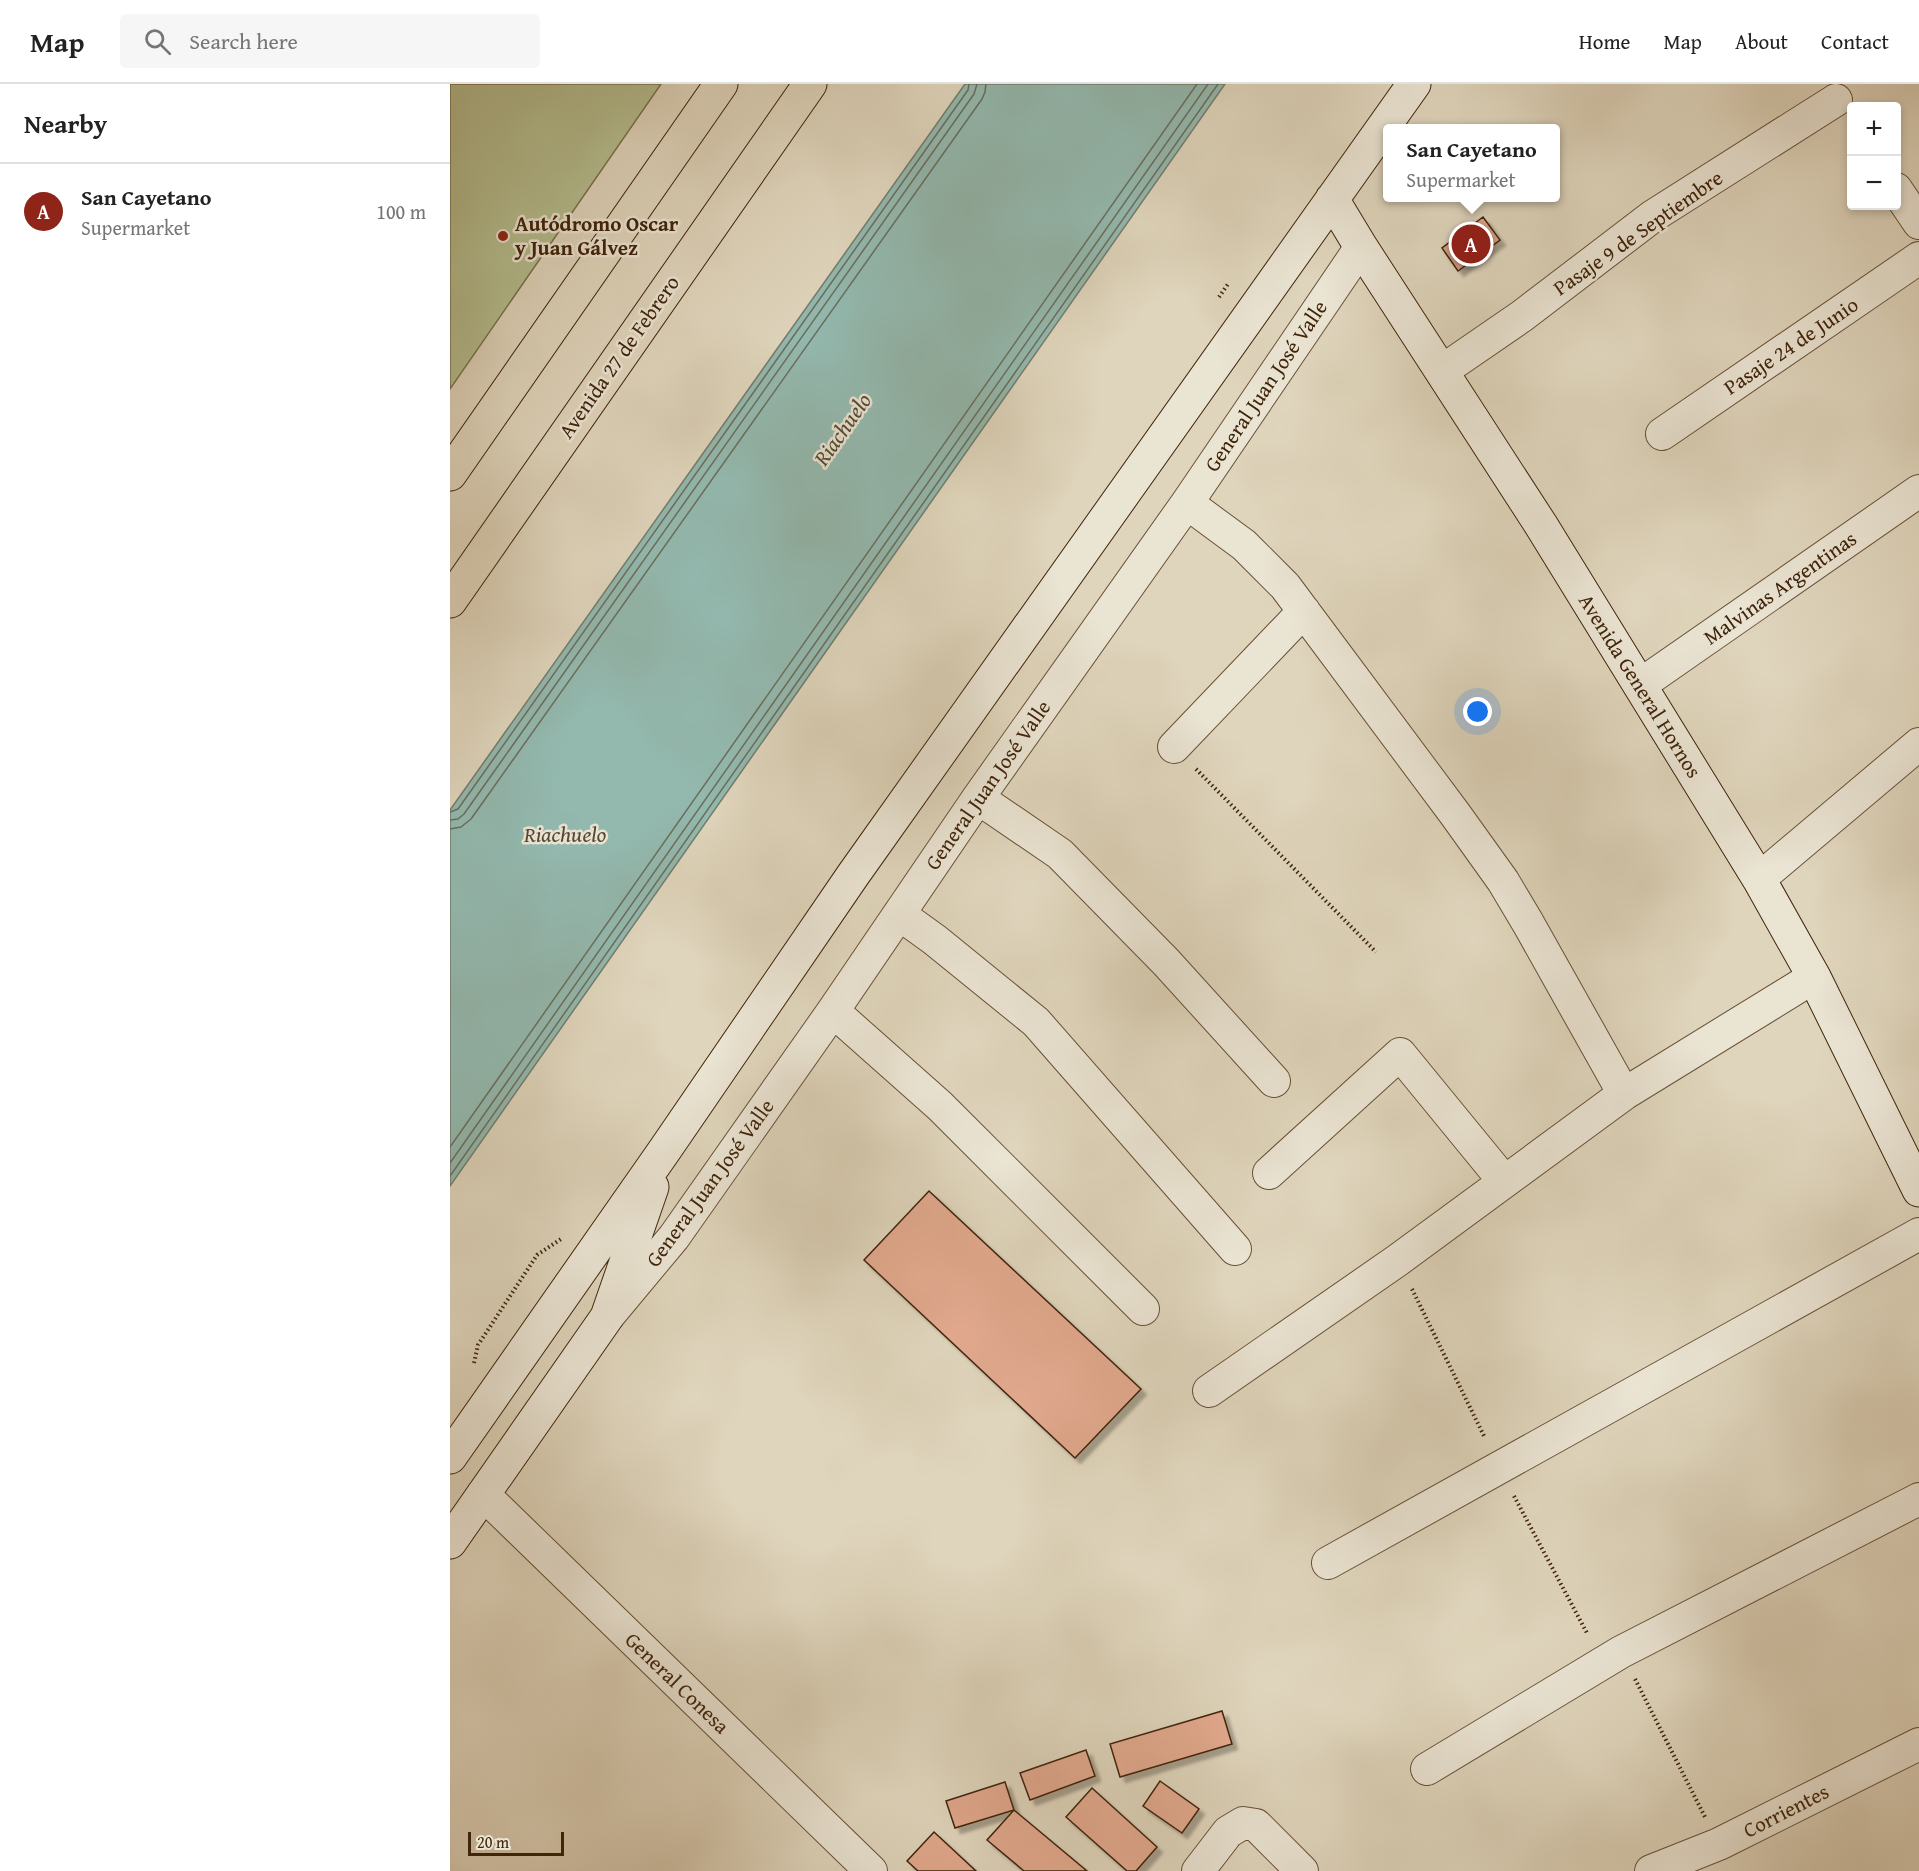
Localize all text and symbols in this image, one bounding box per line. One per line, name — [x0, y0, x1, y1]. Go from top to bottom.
search box — [120, 14, 540, 68]
text: Map — [30, 21, 84, 62]
icon: search — [141, 25, 174, 58]
text: Search here — [189, 25, 298, 57]
text: Home — [1579, 26, 1630, 57]
text: Map — [1663, 26, 1702, 57]
text: About — [1735, 26, 1788, 57]
text: Contact — [1821, 26, 1889, 57]
map controls — [1847, 102, 1901, 210]
button: + — [1847, 102, 1901, 156]
text: Nearby — [24, 104, 107, 143]
popup — [1383, 124, 1560, 202]
text: San Cayetano — [1406, 133, 1537, 165]
button: − — [1847, 156, 1901, 210]
street label: Pasaje 9 de Septiembre — [1547, 162, 1729, 303]
text: Supermarket — [1406, 165, 1516, 194]
text: San Cayetano — [81, 181, 211, 213]
text: A — [37, 197, 50, 226]
text: 100 m — [376, 197, 426, 226]
place label: Autódromo Oscar y Juan Gálvez — [514, 208, 679, 263]
text: Supermarket — [81, 213, 190, 242]
pin: A — [1452, 222, 1490, 266]
marker: Autódromo Oscar y Juan Gálvez — [496, 229, 510, 243]
street label: Avenida 27 de Febrero — [551, 269, 687, 445]
street label: Pasaje 24 de Junio — [1717, 289, 1864, 402]
street label: General Juan José Valle — [1196, 293, 1335, 478]
water label: Riachuelo — [805, 386, 879, 473]
street label: Malvinas Argentinas — [1697, 523, 1863, 652]
street label: Avenida General Hornos — [1571, 588, 1710, 784]
street label: General Juan José Valle — [917, 693, 1058, 876]
your location — [1463, 697, 1492, 726]
water label: Riachuelo — [523, 818, 606, 850]
street label: General Juan José Valle — [638, 1092, 781, 1273]
street label: General Conesa — [618, 1625, 737, 1741]
street label: Corrientes — [1737, 1776, 1834, 1845]
scale bar — [468, 1829, 564, 1856]
text: 20 m — [477, 1830, 509, 1854]

